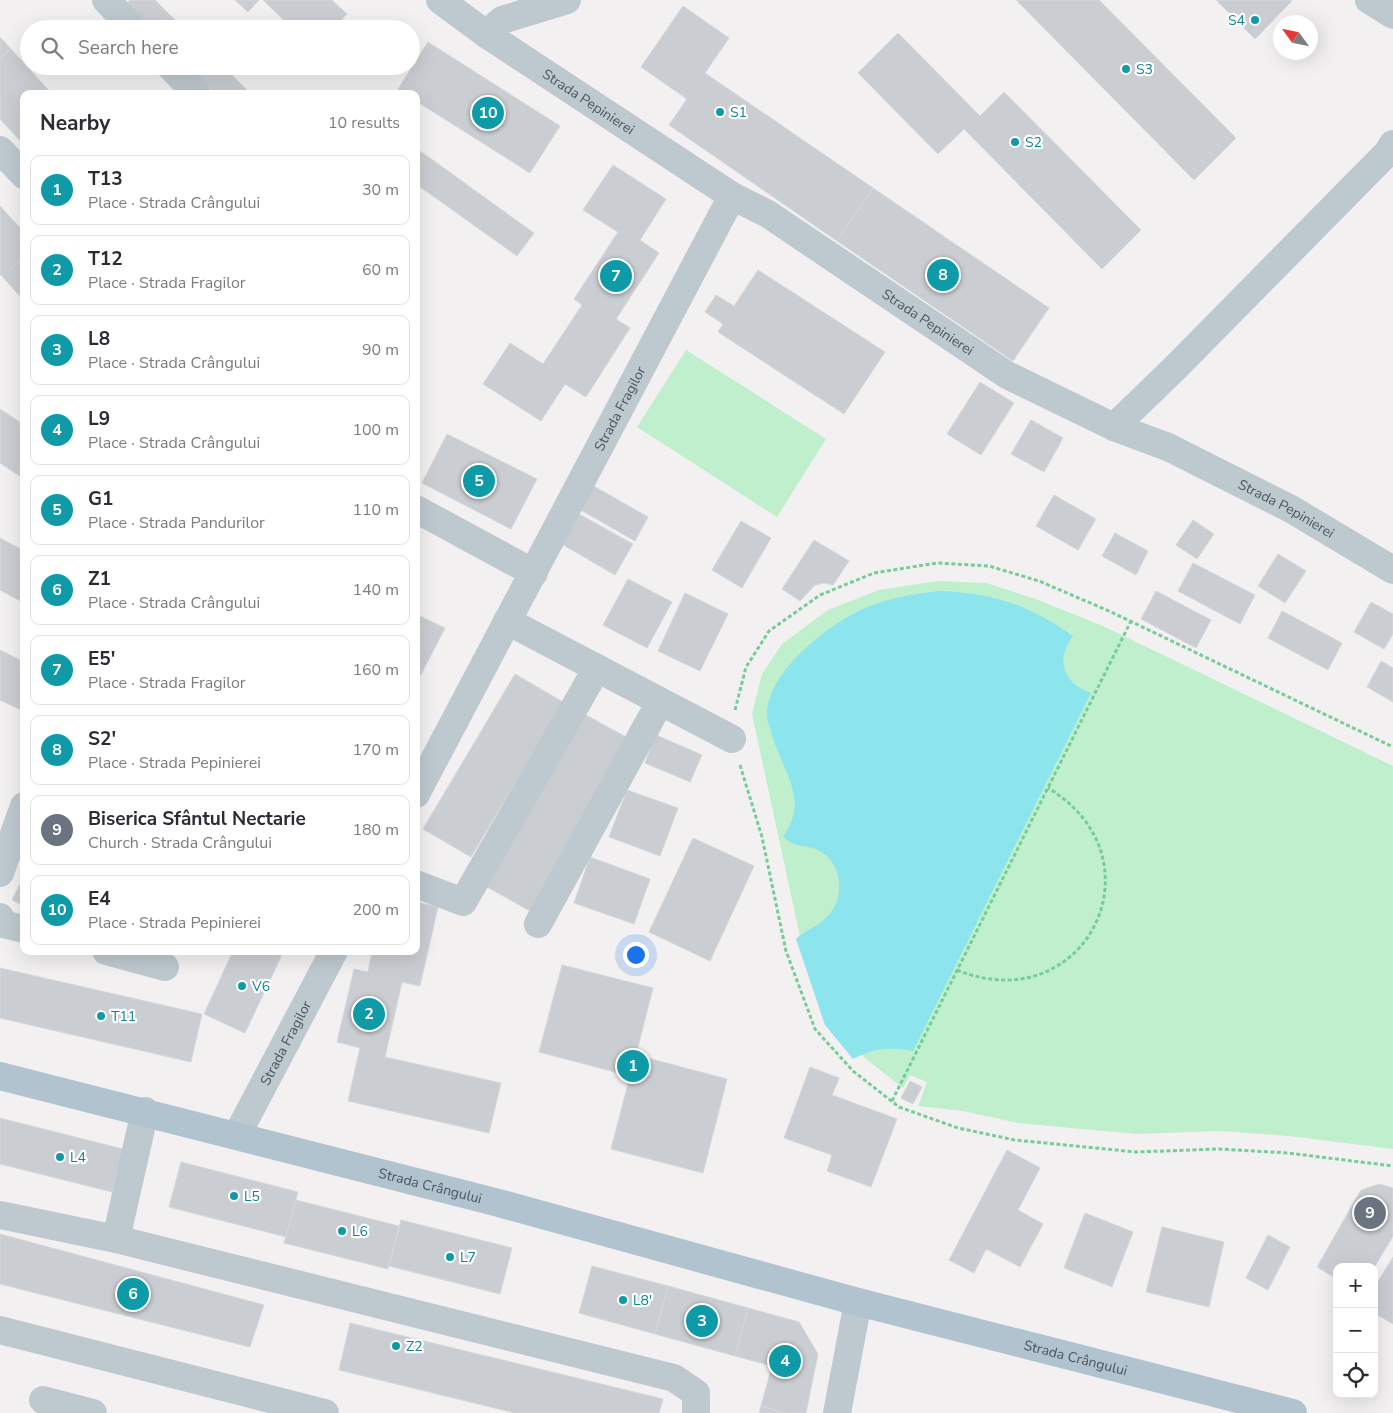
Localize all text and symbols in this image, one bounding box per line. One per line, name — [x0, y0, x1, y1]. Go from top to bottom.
place label: S4 — [1228, 11, 1245, 30]
marker: S4 — [1249, 14, 1261, 26]
north arrow — [1273, 15, 1318, 60]
search box — [20, 20, 420, 75]
icon: search — [38, 34, 66, 62]
text: Search here — [78, 35, 179, 61]
place label: S3 — [1136, 60, 1153, 79]
marker: S3 — [1120, 63, 1132, 75]
street label: Strada Pepinierei — [539, 64, 638, 139]
pin: 10 — [472, 94, 504, 132]
place label: S1 — [730, 103, 747, 122]
marker: S1 — [714, 106, 726, 118]
text: Nearby — [40, 109, 110, 137]
text: 10 results — [328, 112, 400, 134]
place label: S2 — [1025, 133, 1042, 152]
marker: S2 — [1009, 136, 1021, 148]
text: T13 — [88, 166, 123, 192]
text: 1 — [52, 179, 62, 201]
text: 30 m — [362, 179, 399, 201]
text: Place · Strada Crângului — [88, 192, 260, 214]
text: T12 — [88, 246, 123, 272]
pin: 8 — [927, 256, 959, 294]
pin: 7 — [600, 257, 632, 295]
text: 2 — [52, 259, 62, 281]
text: 60 m — [362, 259, 399, 281]
text: Place · Strada Fragilor — [88, 272, 246, 294]
street label: Strada Pepinierei — [878, 284, 978, 360]
text: L8 — [88, 326, 110, 352]
text: 3 — [52, 339, 62, 361]
text: 90 m — [362, 339, 399, 361]
text: Place · Strada Crângului — [88, 352, 260, 374]
street label: Strada Fragilor — [589, 363, 650, 454]
text: L9 — [88, 406, 110, 432]
text: 4 — [52, 419, 62, 441]
text: 100 m — [352, 419, 399, 441]
text: Place · Strada Crângului — [88, 432, 260, 454]
pin: 5 — [463, 462, 495, 500]
street label: Strada Pepinierei — [1235, 474, 1338, 542]
text: G1 — [88, 486, 113, 512]
text: 5 — [52, 499, 62, 521]
text: 110 m — [352, 499, 399, 521]
text: Place · Strada Pandurilor — [88, 512, 265, 534]
text: Z1 — [88, 566, 111, 592]
text: 6 — [52, 579, 62, 601]
text: 140 m — [352, 579, 399, 601]
text: Place · Strada Crângului — [88, 592, 260, 614]
text: E5' — [88, 646, 115, 672]
text: 7 — [52, 659, 62, 681]
text: 160 m — [352, 659, 399, 681]
text: Place · Strada Fragilor — [88, 672, 246, 694]
text: S2' — [88, 726, 116, 752]
text: 8 — [52, 739, 62, 761]
text: 170 m — [352, 739, 399, 761]
text: Place · Strada Pepinierei — [88, 752, 261, 774]
text: Biserica Sfântul Nectarie — [88, 806, 306, 832]
text: 9 — [52, 819, 62, 841]
text: 180 m — [352, 819, 399, 841]
text: Church · Strada Crângului — [88, 832, 272, 854]
text: E4 — [88, 886, 111, 912]
text: 10 — [47, 899, 67, 921]
text: 200 m — [352, 899, 399, 921]
text: Place · Strada Pepinierei — [88, 912, 261, 934]
your location — [623, 942, 649, 968]
place label: V6 — [251, 977, 270, 996]
marker: V6 — [236, 980, 248, 992]
pin: 2 — [353, 995, 385, 1033]
street label: Strada Fragilor — [255, 997, 316, 1089]
place label: T11 — [111, 1007, 136, 1026]
marker: T11 — [95, 1010, 107, 1022]
pin: 1 — [617, 1047, 649, 1085]
place label: L4 — [70, 1148, 86, 1167]
marker: L4 — [54, 1151, 66, 1163]
street label: Strada Crângului — [376, 1163, 484, 1208]
place label: L5 — [244, 1187, 260, 1206]
marker: L5 — [228, 1190, 240, 1202]
pin: 9 — [1354, 1194, 1386, 1232]
place label: L6 — [352, 1222, 368, 1241]
marker: L6 — [336, 1225, 348, 1237]
place label: L7 — [460, 1248, 476, 1267]
marker: L7 — [444, 1251, 456, 1263]
map controls — [1333, 1263, 1378, 1398]
button: + — [1333, 1263, 1378, 1308]
pin: 6 — [117, 1275, 149, 1313]
place label: L8' — [633, 1291, 652, 1310]
marker: L8' — [617, 1294, 629, 1306]
pin: 3 — [686, 1302, 718, 1340]
button: − — [1333, 1308, 1378, 1353]
street label: Strada Crângului — [1022, 1335, 1130, 1380]
place label: Z2 — [406, 1337, 423, 1356]
marker: Z2 — [390, 1340, 402, 1352]
pin: 4 — [769, 1342, 801, 1380]
button: locate — [1333, 1353, 1378, 1398]

